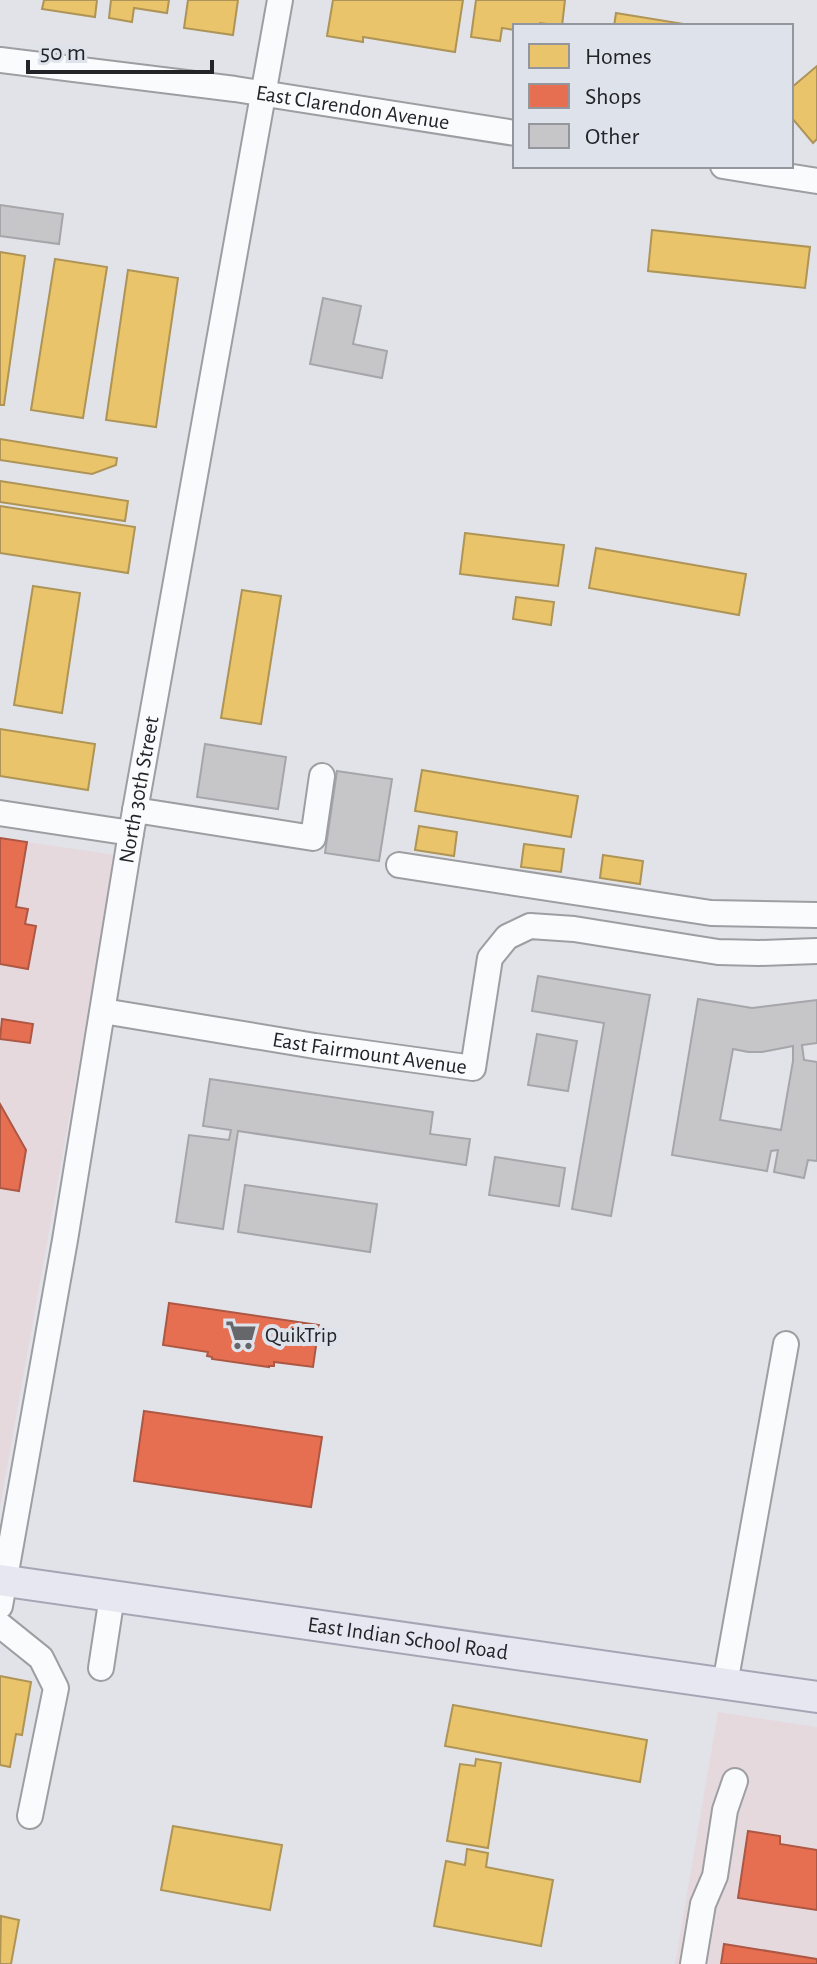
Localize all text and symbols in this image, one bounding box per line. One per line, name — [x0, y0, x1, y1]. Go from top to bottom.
scale bar — [28, 24, 212, 74]
legend — [513, 24, 793, 168]
text: 50 m — [40, 41, 86, 65]
text: Homes — [585, 45, 652, 69]
street label: East Clarendon Avenue — [254, 81, 451, 134]
text: Shops — [585, 85, 641, 109]
text: Other — [585, 125, 639, 149]
street label: North 30th Street — [115, 714, 163, 865]
street label: East Fairmount Avenue — [271, 1028, 468, 1078]
supermarket icon: QuikTrip — [224, 1318, 258, 1352]
place label: QuikTrip — [265, 1324, 337, 1346]
street label: East Indian School Road — [306, 1613, 510, 1664]

